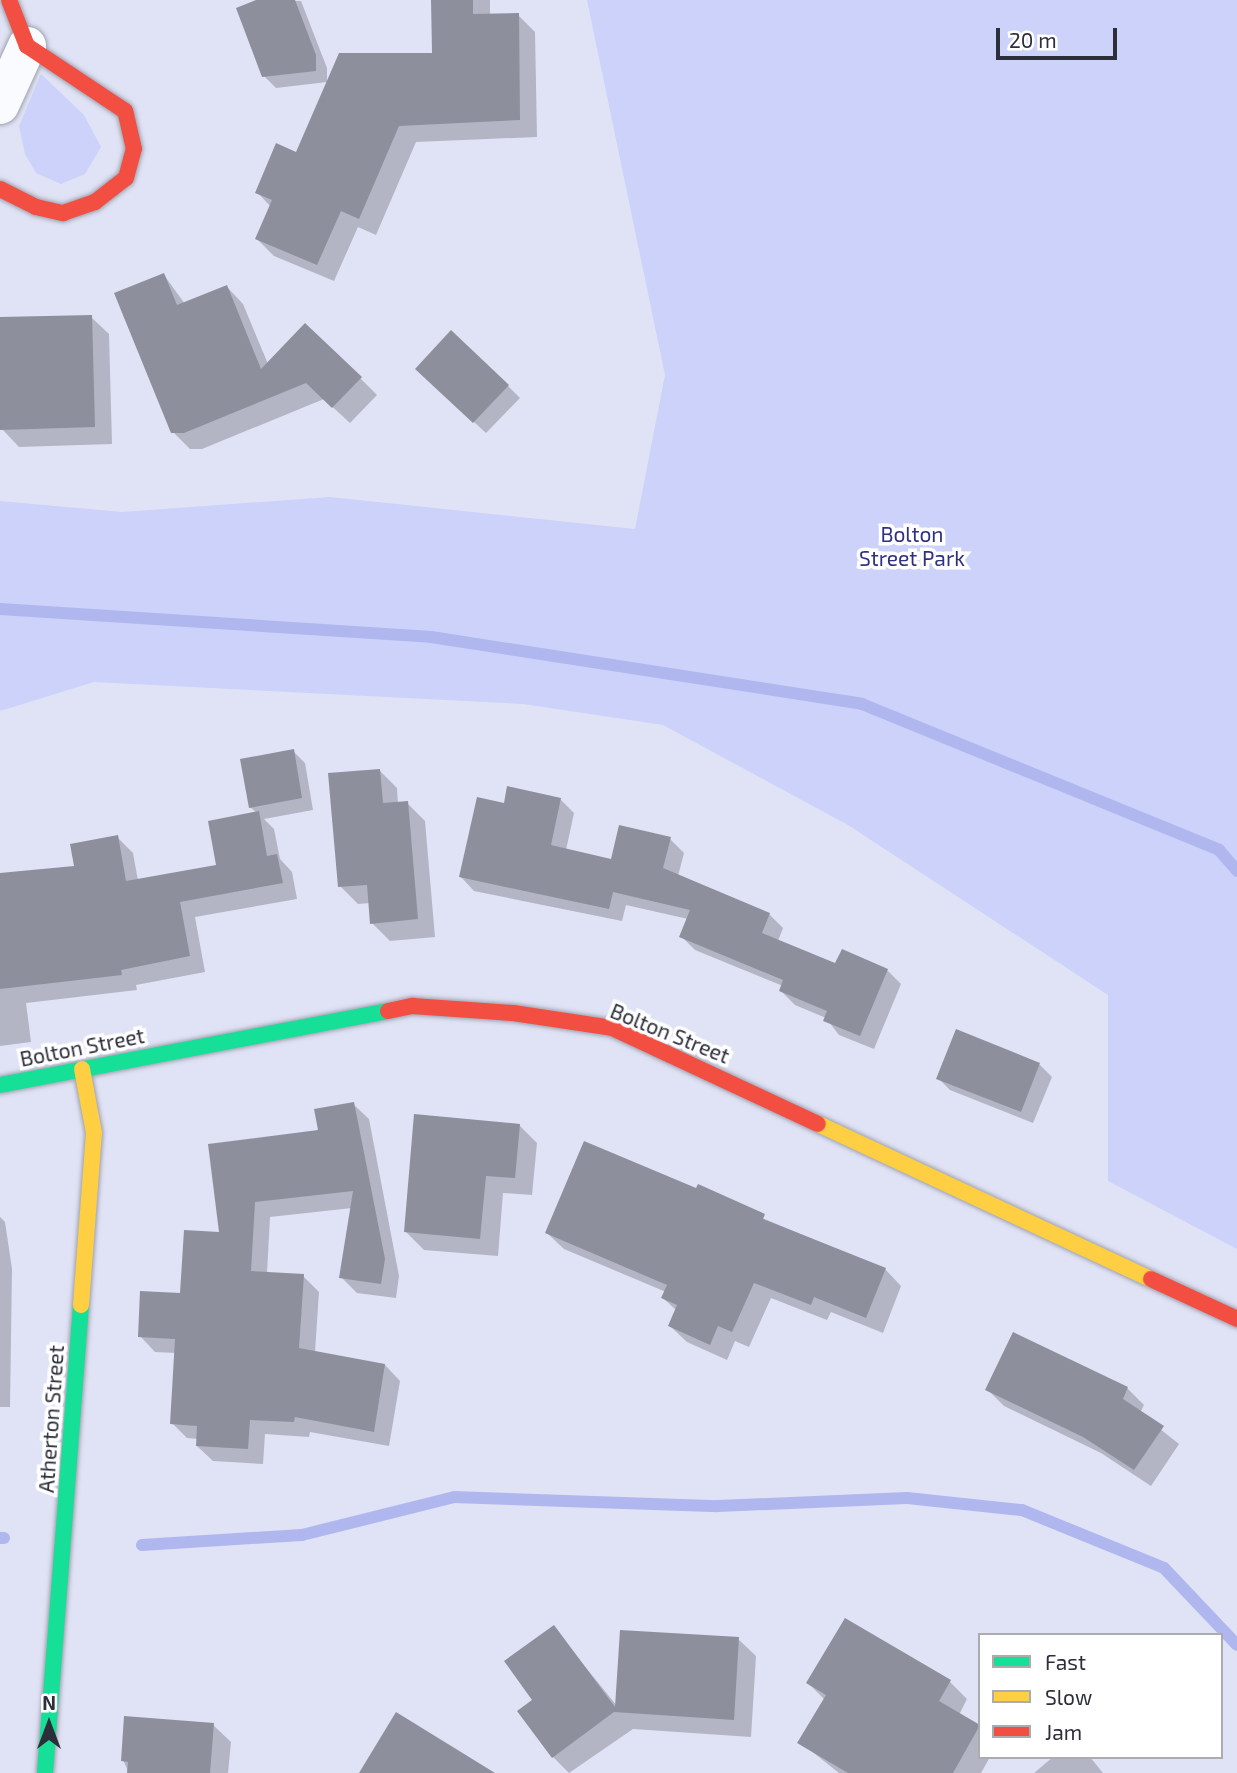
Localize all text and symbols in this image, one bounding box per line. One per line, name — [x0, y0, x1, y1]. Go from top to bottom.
scale bar — [999, 14, 1120, 58]
text: 20 m — [1009, 27, 1057, 52]
park label: Bolton Street Park — [859, 521, 965, 571]
street label: Bolton Street — [607, 998, 733, 1068]
street label: Bolton Street — [18, 1023, 146, 1071]
street label: Atherton Street — [33, 1344, 69, 1494]
legend — [978, 1633, 1223, 1759]
text: Fast — [1045, 1649, 1086, 1674]
text: Slow — [1045, 1684, 1092, 1709]
north arrow — [14, 1689, 84, 1759]
text: N — [42, 1691, 56, 1714]
text: Jam — [1045, 1719, 1082, 1744]

